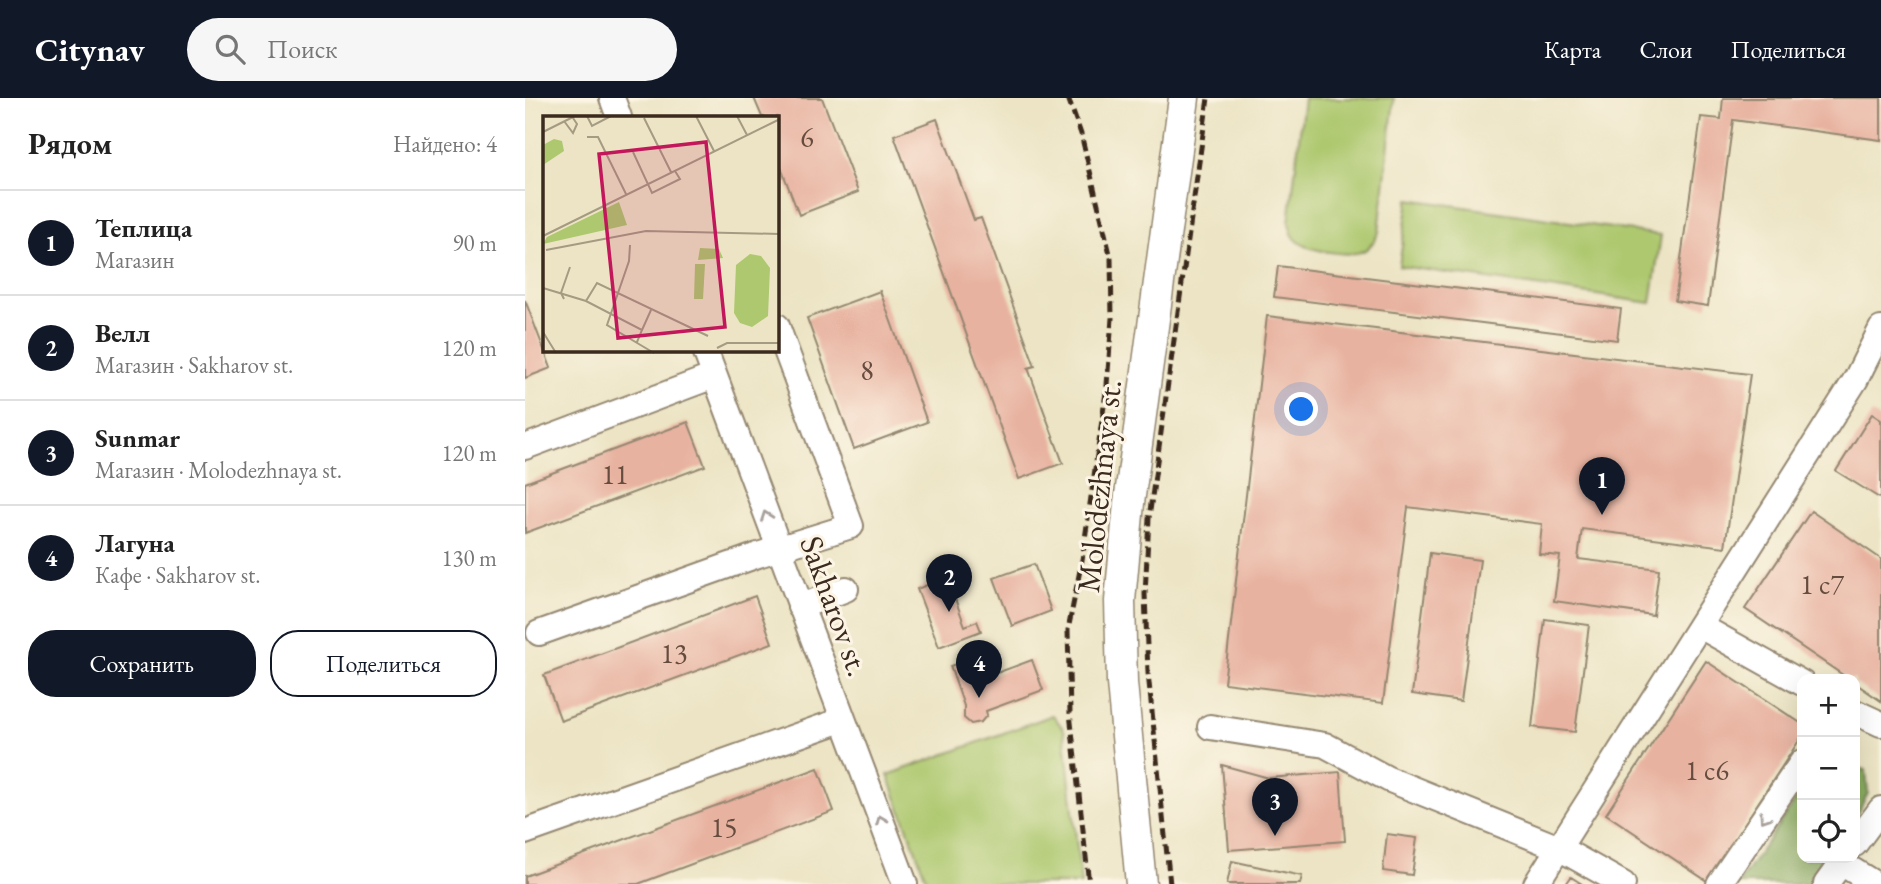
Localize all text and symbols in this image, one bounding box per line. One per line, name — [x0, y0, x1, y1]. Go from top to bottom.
search box — [187, 18, 677, 81]
text: Citynav — [35, 28, 145, 71]
icon: search — [211, 30, 249, 68]
text: Поиск — [267, 32, 337, 66]
text: Карта — [1544, 34, 1601, 65]
text: Слои — [1639, 34, 1693, 65]
text: Поделиться — [1731, 34, 1846, 65]
inset map — [543, 116, 779, 352]
house number: 6 — [800, 119, 814, 155]
text: Рядом — [28, 124, 112, 163]
text: Найдено: 4 — [393, 129, 497, 159]
text: Теплица — [95, 211, 192, 245]
text: 1 — [45, 228, 57, 258]
text: 90 m — [452, 228, 497, 258]
text: Магазин — [95, 245, 174, 275]
text: Велл — [95, 316, 150, 350]
text: 2 — [45, 333, 57, 363]
text: 120 m — [441, 333, 497, 363]
text: Магазин · Sakharov st. — [95, 350, 293, 380]
house number: 8 — [860, 352, 874, 388]
street label: Molodezhnaya st. — [1067, 377, 1131, 595]
your location — [1284, 392, 1318, 426]
text: Sunmar — [95, 421, 180, 455]
text: 3 — [45, 438, 57, 468]
text: 120 m — [441, 438, 497, 468]
text: Магазин · Molodezhnaya st. — [95, 455, 342, 485]
house number: 11 — [602, 456, 628, 492]
pin: 1 — [1579, 457, 1625, 515]
one-way arrow — [760, 510, 774, 522]
text: Лагуна — [95, 526, 175, 560]
street label: Sakharov st. — [790, 530, 880, 682]
text: 4 — [45, 543, 57, 573]
text: 130 m — [441, 543, 497, 573]
pin: 2 — [926, 554, 972, 612]
text: Кафе · Sakharov st. — [95, 560, 261, 590]
house number: 1 с7 — [1800, 566, 1844, 602]
button: Сохранить — [28, 630, 256, 697]
button: Поделиться — [270, 630, 497, 697]
house number: 13 — [661, 635, 687, 671]
pin: 4 — [956, 640, 1002, 698]
map controls — [1797, 674, 1860, 863]
button: + — [1797, 674, 1860, 737]
button: − — [1797, 737, 1860, 800]
house number: 1 с6 — [1685, 752, 1729, 788]
pin: 3 — [1252, 778, 1298, 836]
button: locate — [1797, 800, 1860, 863]
house number: 15 — [711, 809, 737, 845]
one-way arrow — [1760, 810, 1772, 823]
one-way arrow — [875, 815, 889, 827]

